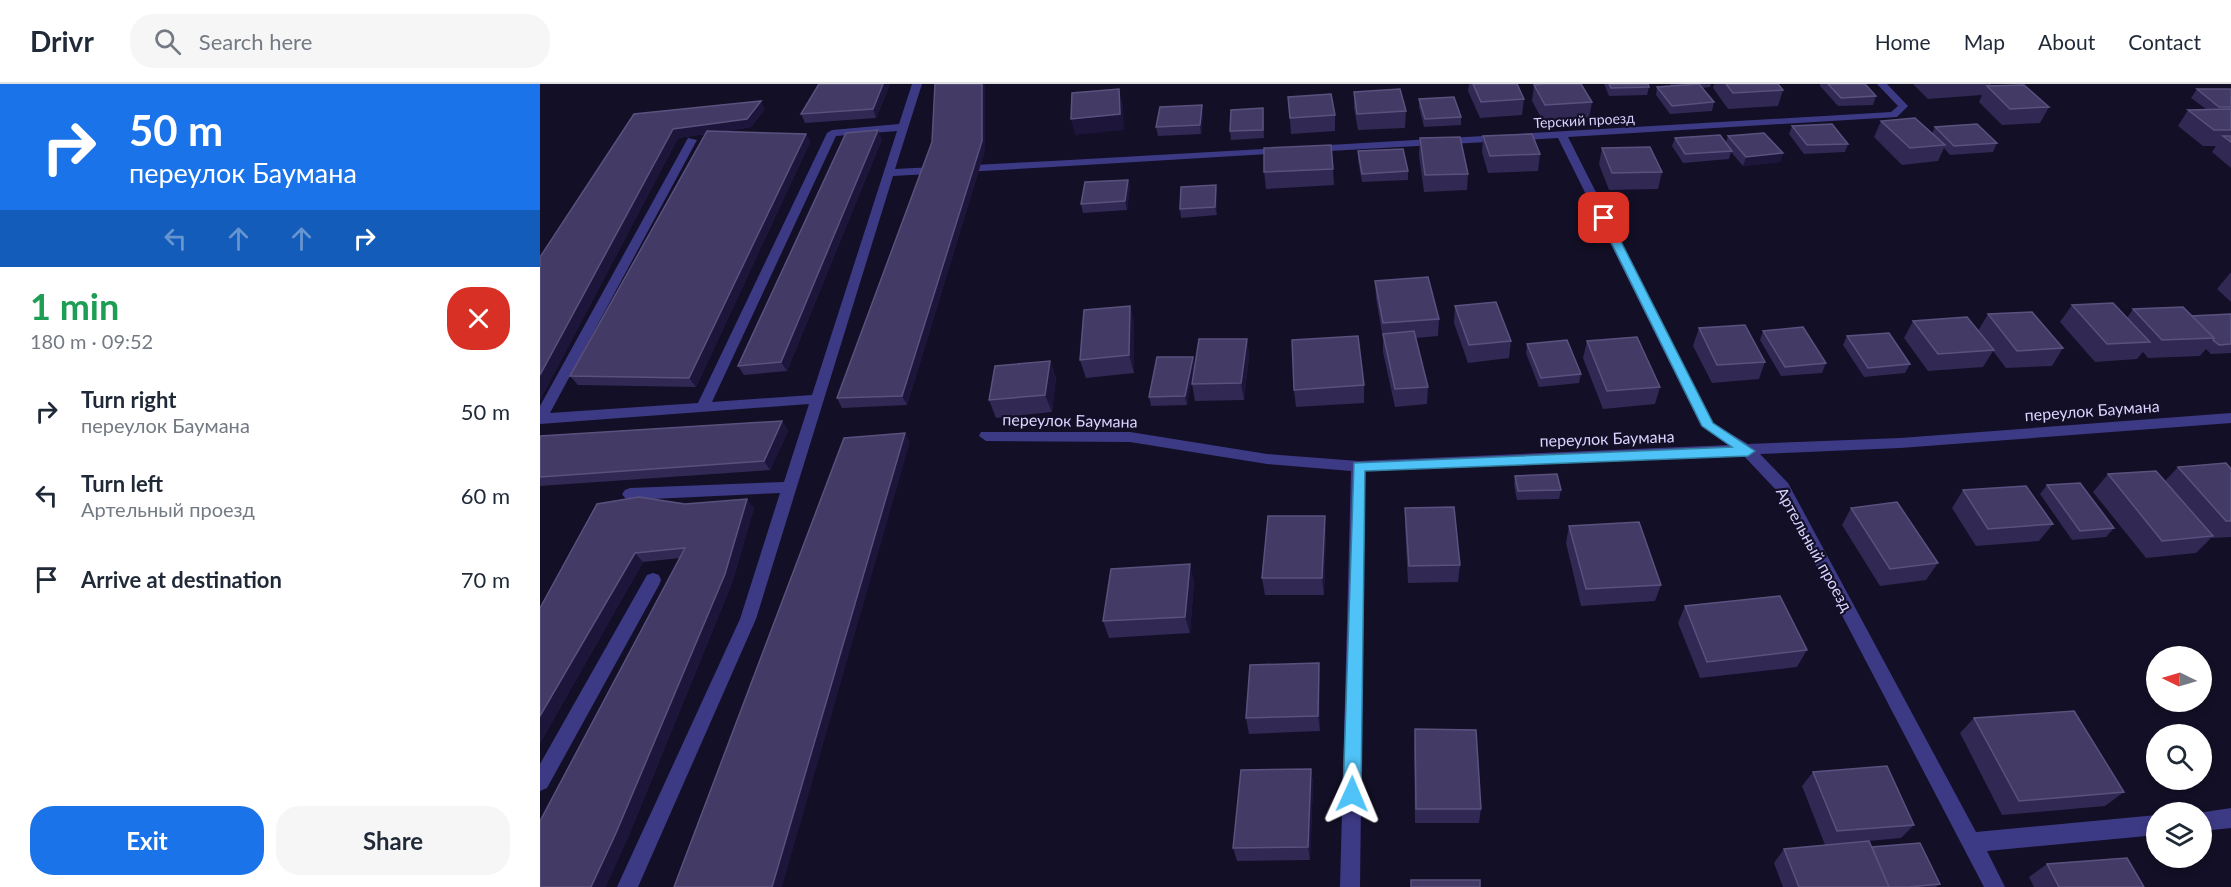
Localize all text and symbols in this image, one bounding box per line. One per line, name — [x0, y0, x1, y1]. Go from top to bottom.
search box — [130, 14, 550, 68]
text: Drivr — [30, 24, 94, 58]
icon: search — [151, 25, 184, 58]
text: Search here — [199, 28, 312, 55]
text: Home — [1875, 29, 1931, 54]
text: Map — [1964, 29, 2005, 54]
text: About — [2038, 29, 2095, 54]
text: Contact — [2128, 29, 2201, 54]
text: 50 m — [129, 105, 223, 155]
icon: right — [30, 108, 108, 186]
street label: Терский проезд — [1533, 109, 1635, 131]
text: переулок Баумана — [129, 156, 357, 189]
pin — [1578, 192, 1629, 243]
icon: arrive — [1587, 201, 1620, 234]
icon: left — [159, 222, 192, 255]
icon: ahead — [222, 222, 255, 255]
icon: ahead — [285, 222, 318, 255]
icon: right — [348, 222, 381, 255]
text: 1 min — [30, 284, 119, 328]
button: close — [447, 287, 510, 350]
text: 180 m · 09:52 — [30, 329, 153, 353]
text: Turn right — [81, 386, 176, 413]
icon: right — [30, 395, 63, 428]
street label: переулок Баумана — [2024, 396, 2160, 424]
text: 50 m — [461, 398, 510, 425]
street label: переулок Баумана — [1002, 409, 1138, 431]
text: переулок Баумана — [81, 413, 250, 437]
street label: переулок Баумана — [1539, 426, 1675, 450]
text: Turn left — [81, 470, 163, 497]
icon: left — [30, 479, 63, 512]
text: 60 m — [461, 482, 510, 509]
street label: Артельный проезд — [1773, 484, 1857, 615]
text: Артельный проезд — [81, 497, 255, 521]
icon: arrive — [30, 563, 63, 596]
text: Arrive at destination — [81, 566, 282, 593]
text: 70 m — [461, 566, 510, 593]
north arrow — [2146, 646, 2212, 712]
map controls — [2146, 646, 2212, 868]
button: search — [2146, 724, 2212, 790]
position arrow — [1320, 762, 1384, 826]
button: layers — [2146, 802, 2212, 868]
button: Exit — [30, 806, 264, 875]
button: Share — [276, 806, 510, 875]

